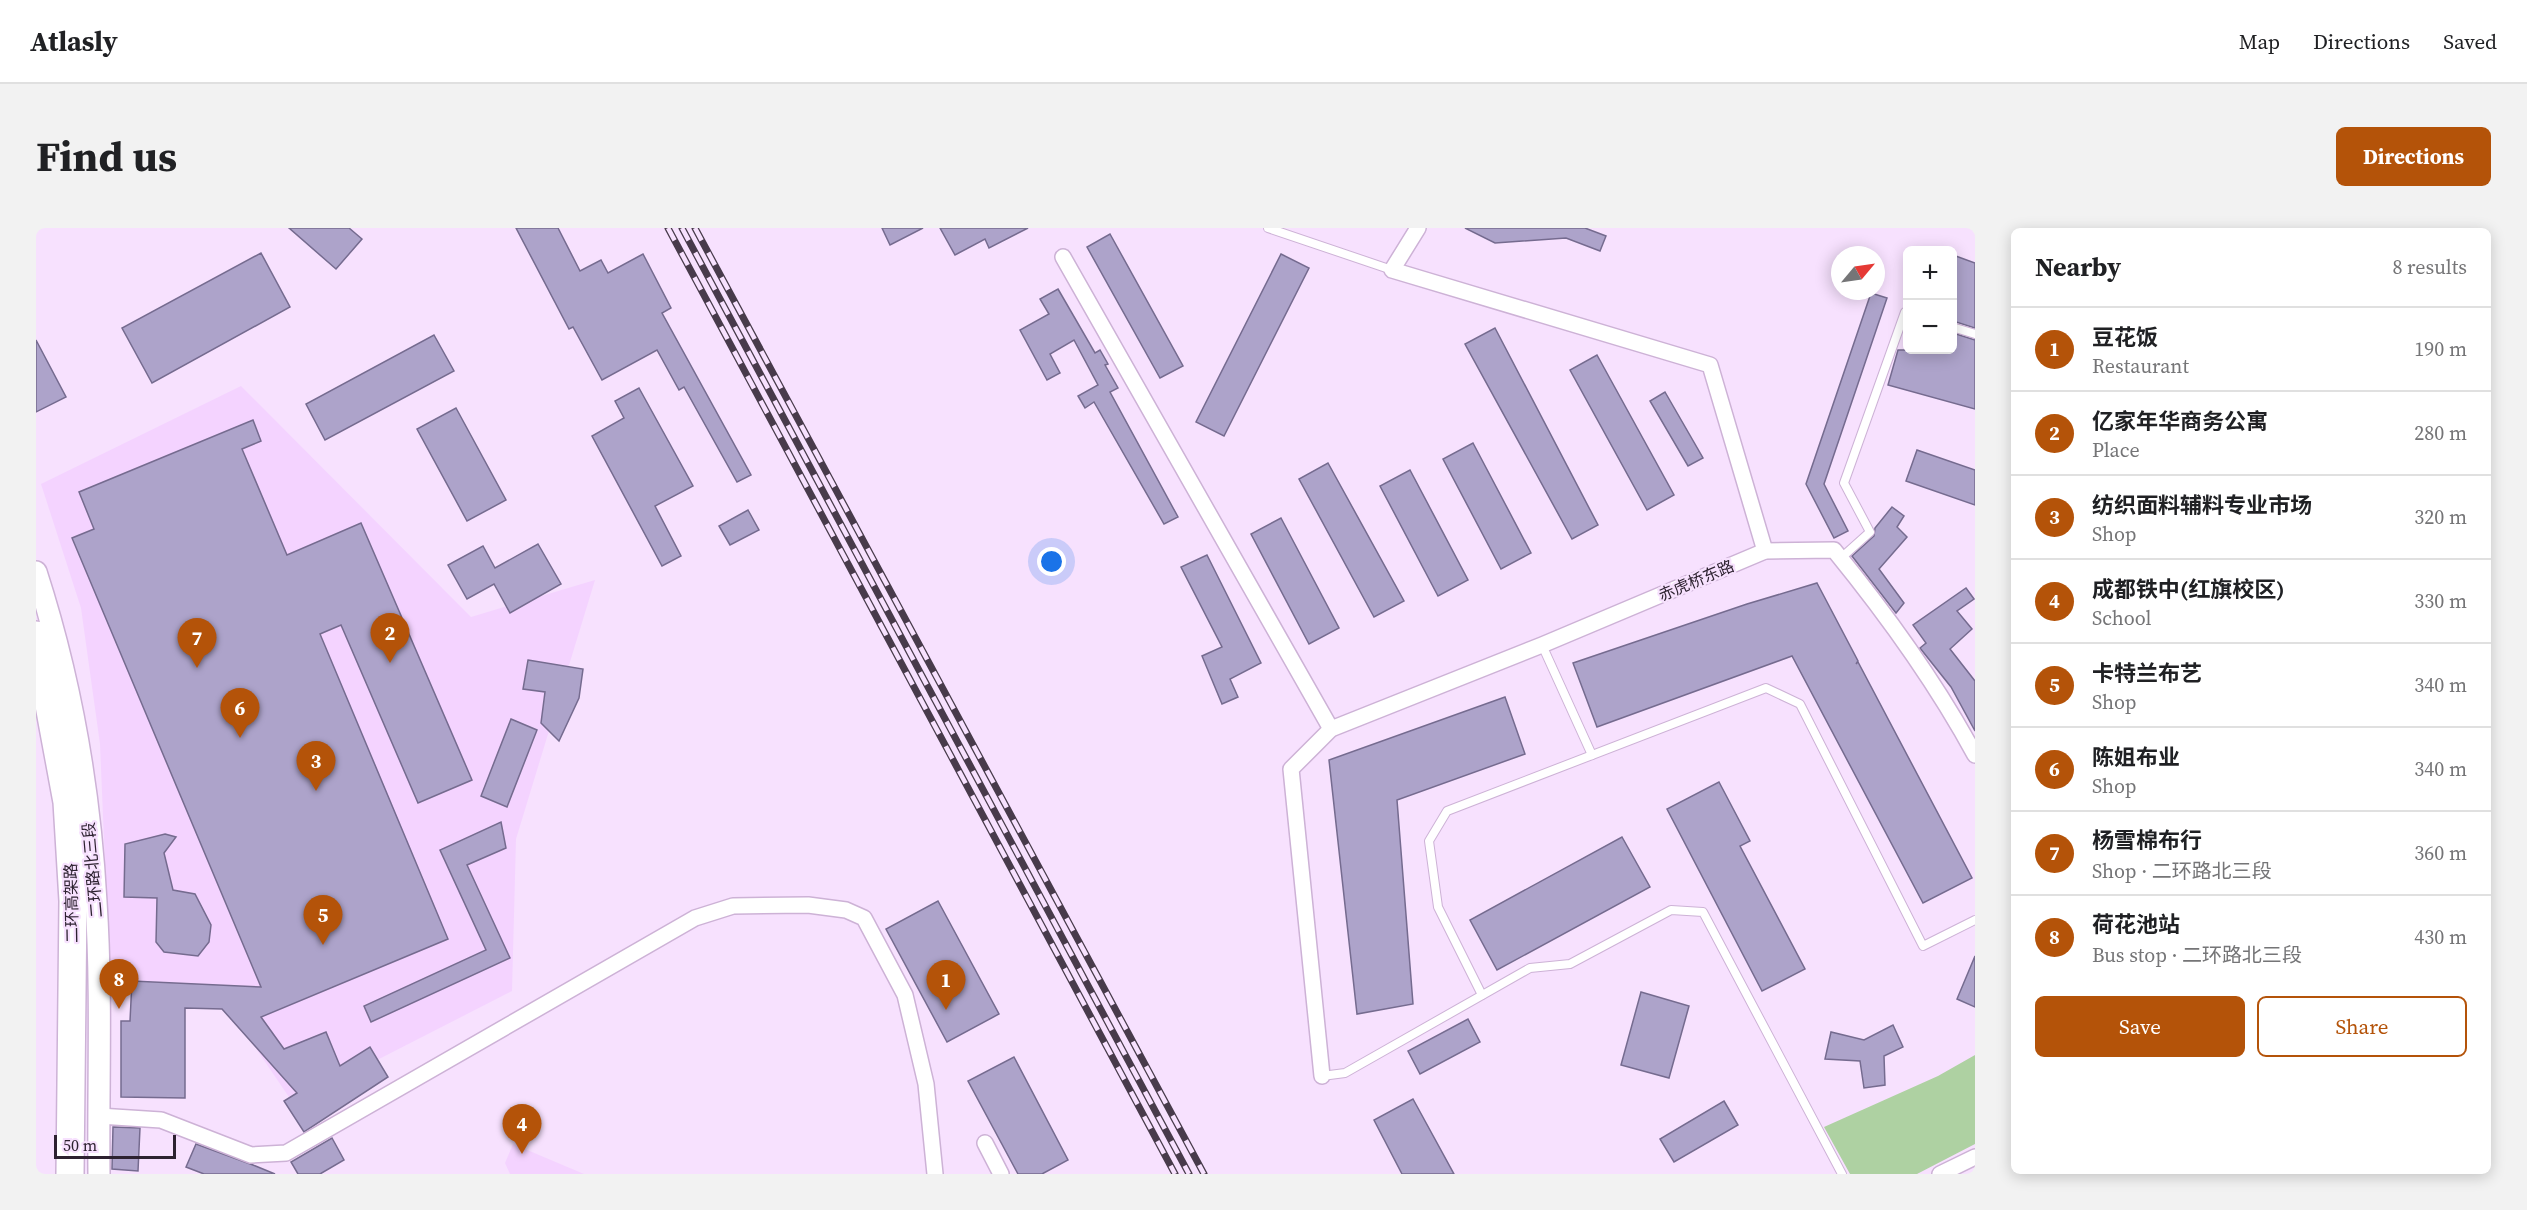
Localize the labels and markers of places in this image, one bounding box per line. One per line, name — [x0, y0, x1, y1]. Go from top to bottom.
pin: 2 — [370, 614, 410, 663]
pin: 7 — [178, 618, 216, 668]
pin: 6 — [220, 688, 260, 738]
pin: 3 — [296, 742, 336, 791]
pin: 5 — [304, 896, 342, 945]
pin: 8 — [100, 960, 139, 1009]
pin: 1 — [926, 960, 966, 1010]
pin: 4 — [502, 1104, 542, 1154]

